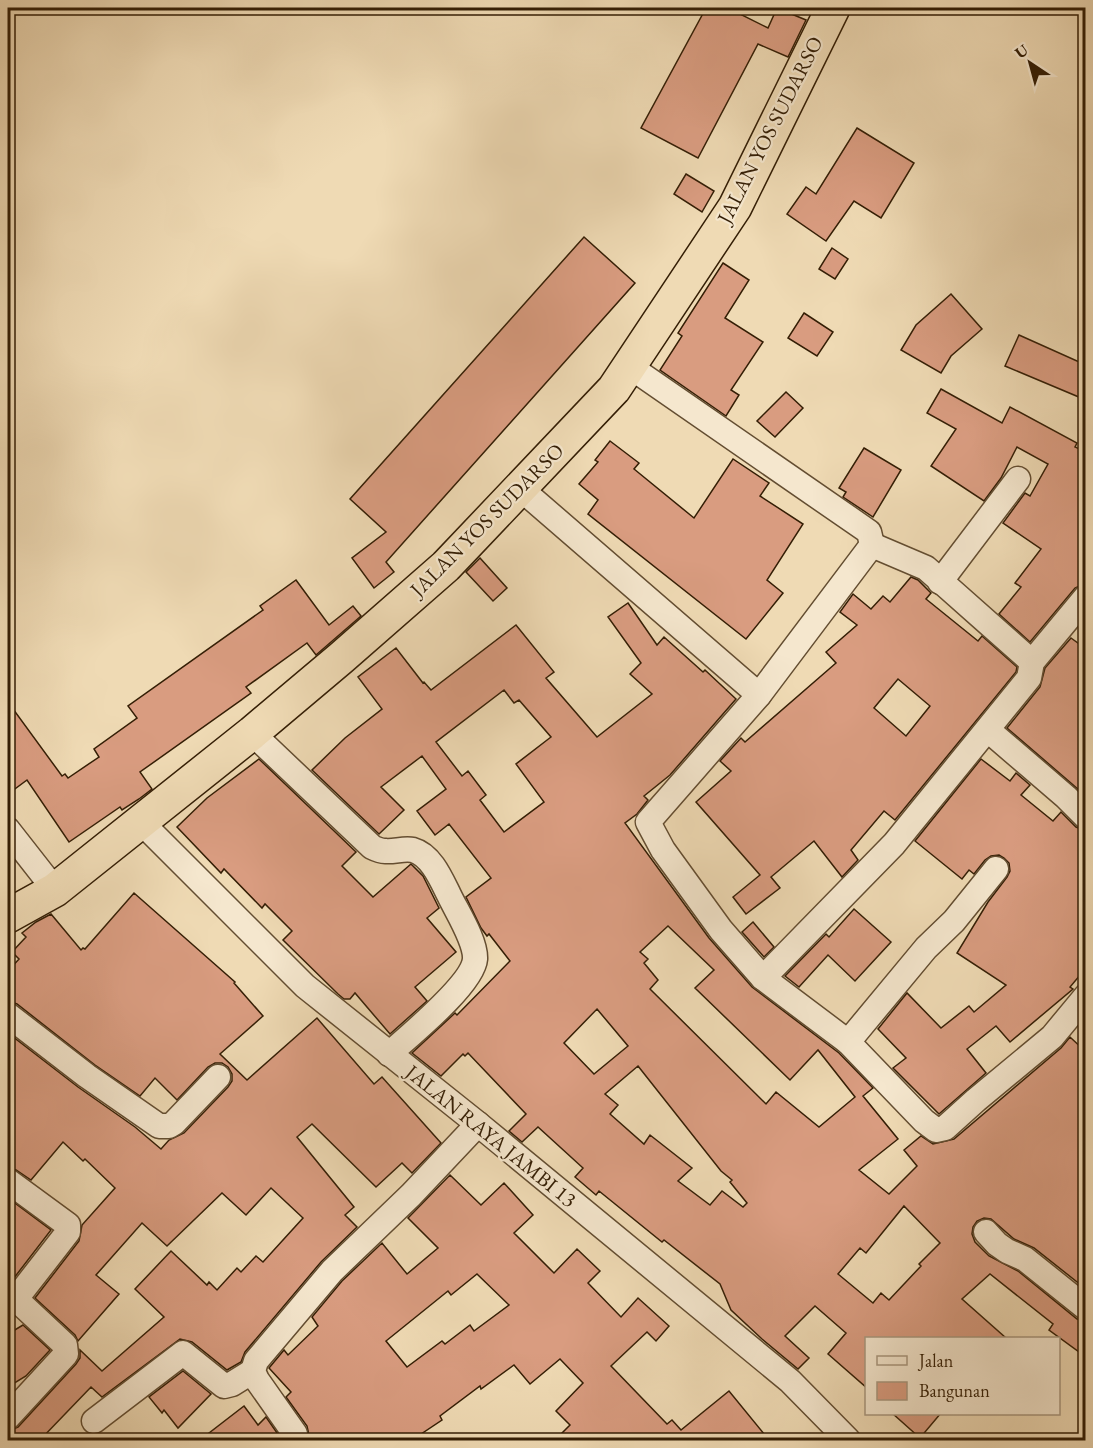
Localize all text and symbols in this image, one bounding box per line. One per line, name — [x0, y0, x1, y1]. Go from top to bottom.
street label: JALAN YOS SUDARSO — [710, 32, 829, 230]
north arrow — [1000, 33, 1060, 93]
text: U — [1010, 39, 1033, 63]
street label: JALAN YOS SUDARSO — [403, 437, 569, 604]
street label: JALAN RAYA JAMBI 13 — [399, 1057, 582, 1213]
legend — [865, 1337, 1060, 1415]
text: Jalan — [917, 1349, 954, 1372]
text: Bangunan — [919, 1379, 990, 1402]

